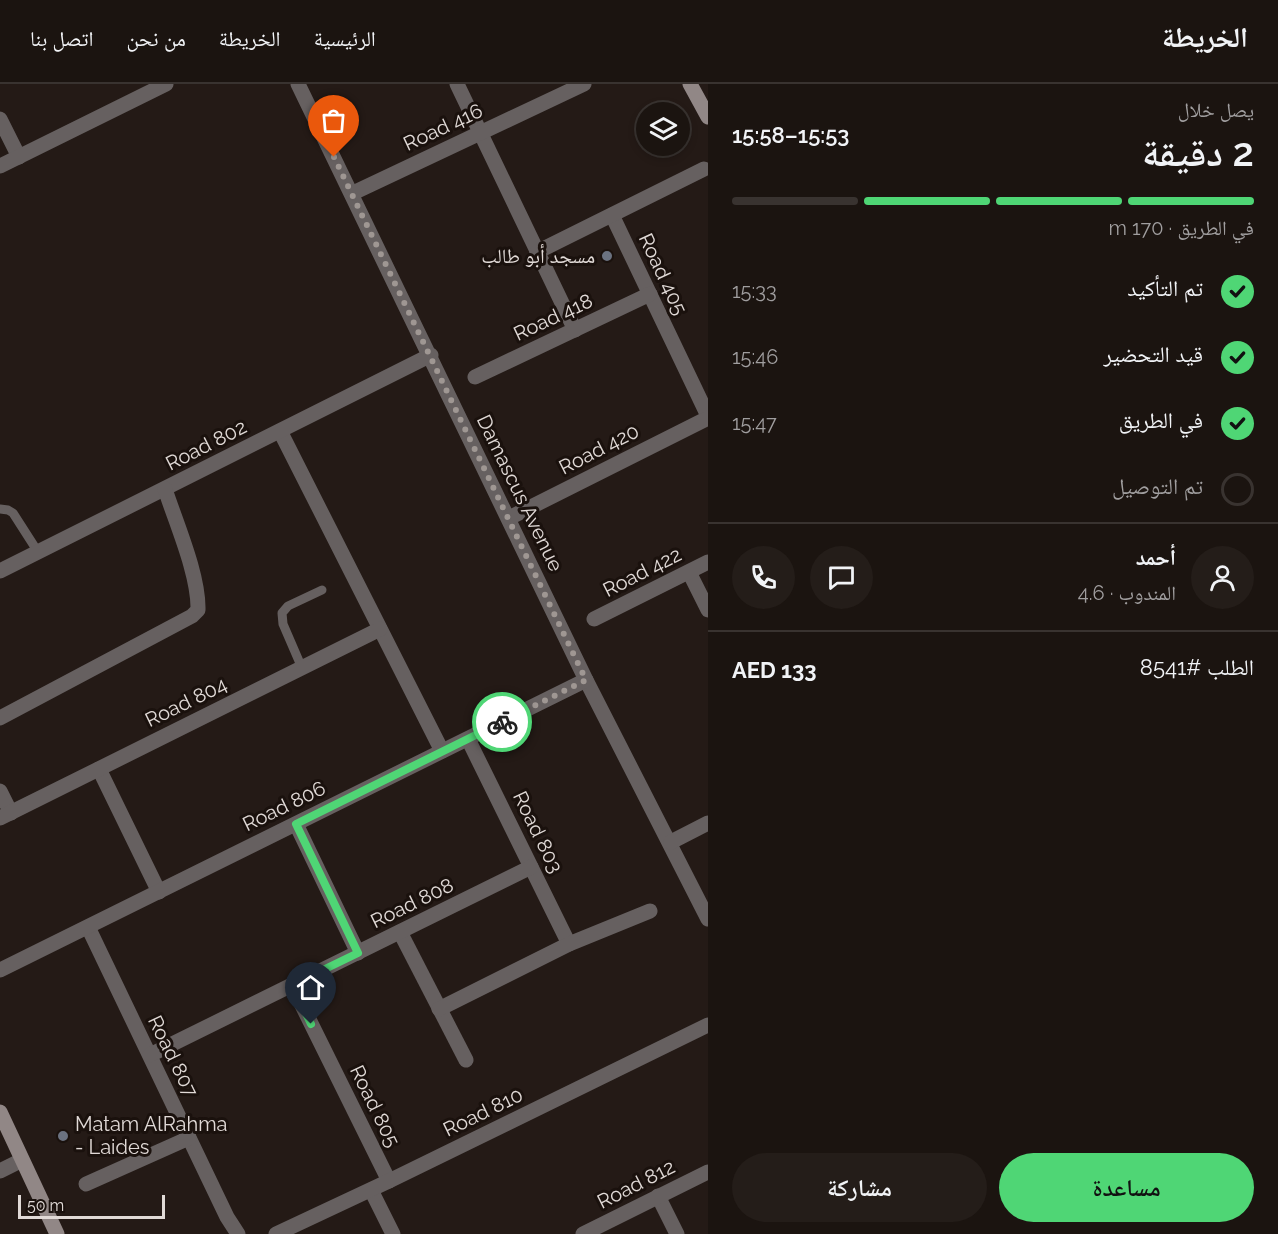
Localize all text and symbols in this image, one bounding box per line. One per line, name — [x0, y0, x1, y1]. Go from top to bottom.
text: الخريطة — [1162, 21, 1248, 54]
text: اتصل بنا — [30, 26, 94, 51]
text: من نحن — [127, 26, 186, 51]
text: الخريطة — [219, 26, 281, 51]
text: الرئيسية — [314, 26, 376, 51]
pin — [308, 95, 359, 157]
street label: Road 416 — [400, 98, 486, 156]
text: يصل خلال — [1178, 98, 1254, 122]
map controls — [636, 102, 690, 156]
button: layers — [636, 102, 690, 156]
icon: bag — [317, 104, 350, 137]
text: 15:53–15:58 — [732, 122, 849, 148]
text: 2 دقيقة — [1142, 129, 1254, 175]
text: في الطريق · 170 m — [1109, 216, 1254, 240]
street label: Road 405 — [634, 229, 692, 319]
place label: مسجد أبو طالب — [481, 244, 595, 268]
marker: مسجد أبو طالب — [600, 249, 614, 263]
text: تم التأكيد — [1127, 275, 1203, 301]
icon: check — [1221, 275, 1254, 308]
text: 15:33 — [732, 279, 777, 303]
street label: Road 418 — [510, 288, 596, 346]
text: قيد التحضير — [1103, 341, 1203, 367]
icon: check — [1221, 341, 1254, 374]
text: 15:46 — [732, 345, 778, 369]
text: في الطريق — [1119, 407, 1203, 433]
icon: check — [1221, 407, 1254, 440]
street label: Damascus Avenue — [472, 411, 568, 575]
text: 15:47 — [732, 411, 777, 435]
street label: Road 802 — [162, 414, 250, 476]
street label: Road 420 — [555, 419, 643, 479]
text: تم التوصيل — [1112, 473, 1203, 499]
street label: Road 422 — [599, 542, 685, 602]
text: أحمد — [1136, 544, 1176, 570]
button: phone — [732, 546, 795, 609]
button: chat — [810, 546, 873, 609]
button: person — [1191, 546, 1254, 609]
text: المندوب · 4.6 — [1078, 581, 1176, 605]
text: الطلب #8541 — [1140, 654, 1254, 680]
text: AED 133 — [732, 657, 816, 683]
street label: Road 804 — [141, 672, 231, 732]
courier — [472, 692, 532, 752]
icon: bike — [486, 706, 519, 739]
street label: Road 806 — [239, 776, 329, 836]
street label: Road 803 — [508, 787, 568, 877]
street label: Road 808 — [367, 873, 457, 933]
pin — [285, 962, 336, 1024]
icon: home — [294, 971, 327, 1004]
street label: Road 807 — [143, 1011, 203, 1101]
street label: Road 805 — [345, 1061, 405, 1151]
street label: Road 810 — [439, 1082, 527, 1142]
place label: Matam AlRahma - Laides — [75, 1112, 227, 1159]
marker: Matam AlRahma - Laides — [56, 1129, 70, 1143]
button: مشاركة — [732, 1153, 987, 1222]
button: مساعدة — [999, 1153, 1254, 1222]
street label: Road 812 — [593, 1154, 679, 1214]
scale bar — [18, 1192, 165, 1220]
text: 50 m — [27, 1196, 64, 1215]

